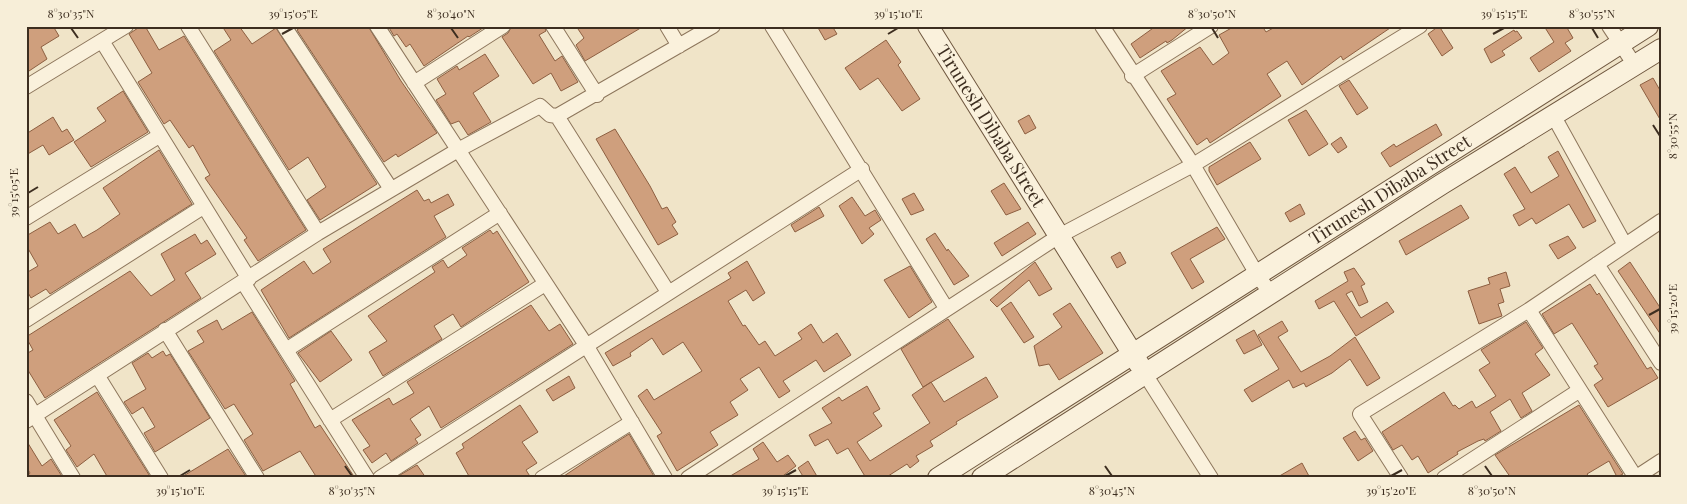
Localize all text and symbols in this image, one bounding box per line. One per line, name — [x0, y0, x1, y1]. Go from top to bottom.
text: 8°30'35"N — [47, 5, 95, 21]
text: 39°15'05"E — [268, 5, 318, 21]
text: 8°30'40"N — [427, 5, 476, 21]
text: 39°15'10"E — [873, 5, 923, 21]
text: 8°30'50"N — [1188, 5, 1237, 21]
text: 39°15'15"E — [1481, 5, 1527, 21]
text: 8°30'55"N — [1569, 5, 1616, 21]
street label: Tirunesh Dibaba Street — [932, 40, 1051, 212]
text: 8°30'55"N — [1664, 112, 1680, 159]
street label: Tirunesh Dibaba Street — [1304, 129, 1475, 250]
text: 39°15'05"E — [5, 168, 21, 218]
text: 39°15'20"E — [1664, 284, 1680, 334]
text: 39°15'10"E — [155, 482, 205, 498]
text: 8°30'35"N — [328, 482, 376, 498]
text: 39°15'15"E — [762, 482, 808, 498]
text: 8°30'45"N — [1089, 482, 1136, 498]
text: 39°15'20"E — [1366, 482, 1416, 498]
text: 8°30'50"N — [1468, 482, 1517, 498]

